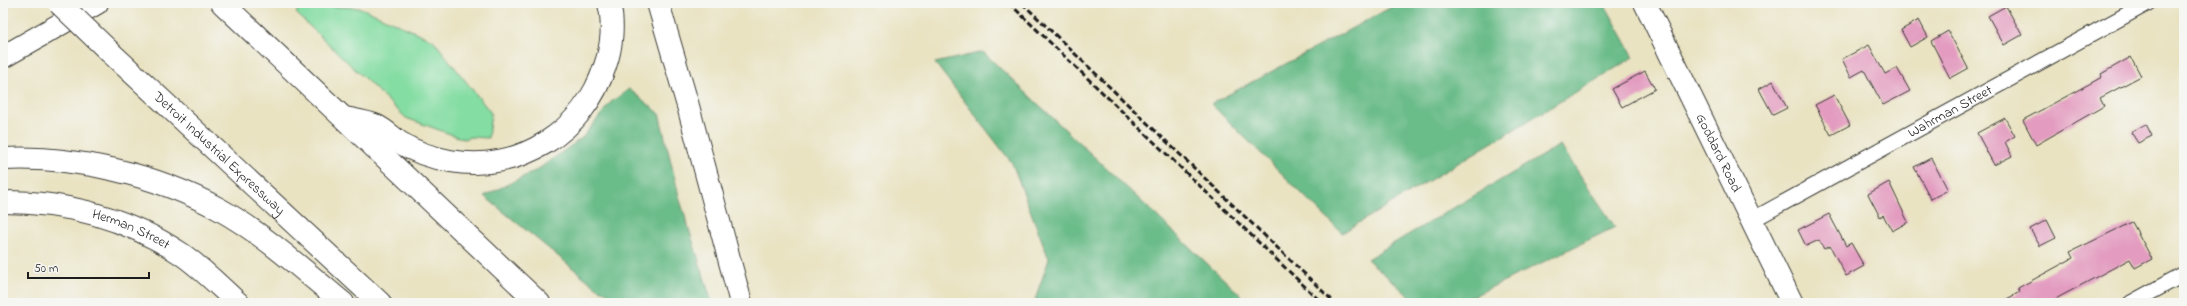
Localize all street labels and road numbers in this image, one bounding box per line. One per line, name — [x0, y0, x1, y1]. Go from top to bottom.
street label: Wahrman Street — [1904, 80, 1997, 143]
street label: Detroit Industrial Expressway — [148, 86, 290, 221]
street label: Goddard Road — [1690, 110, 1747, 196]
street label: Herman Street — [90, 203, 174, 255]

